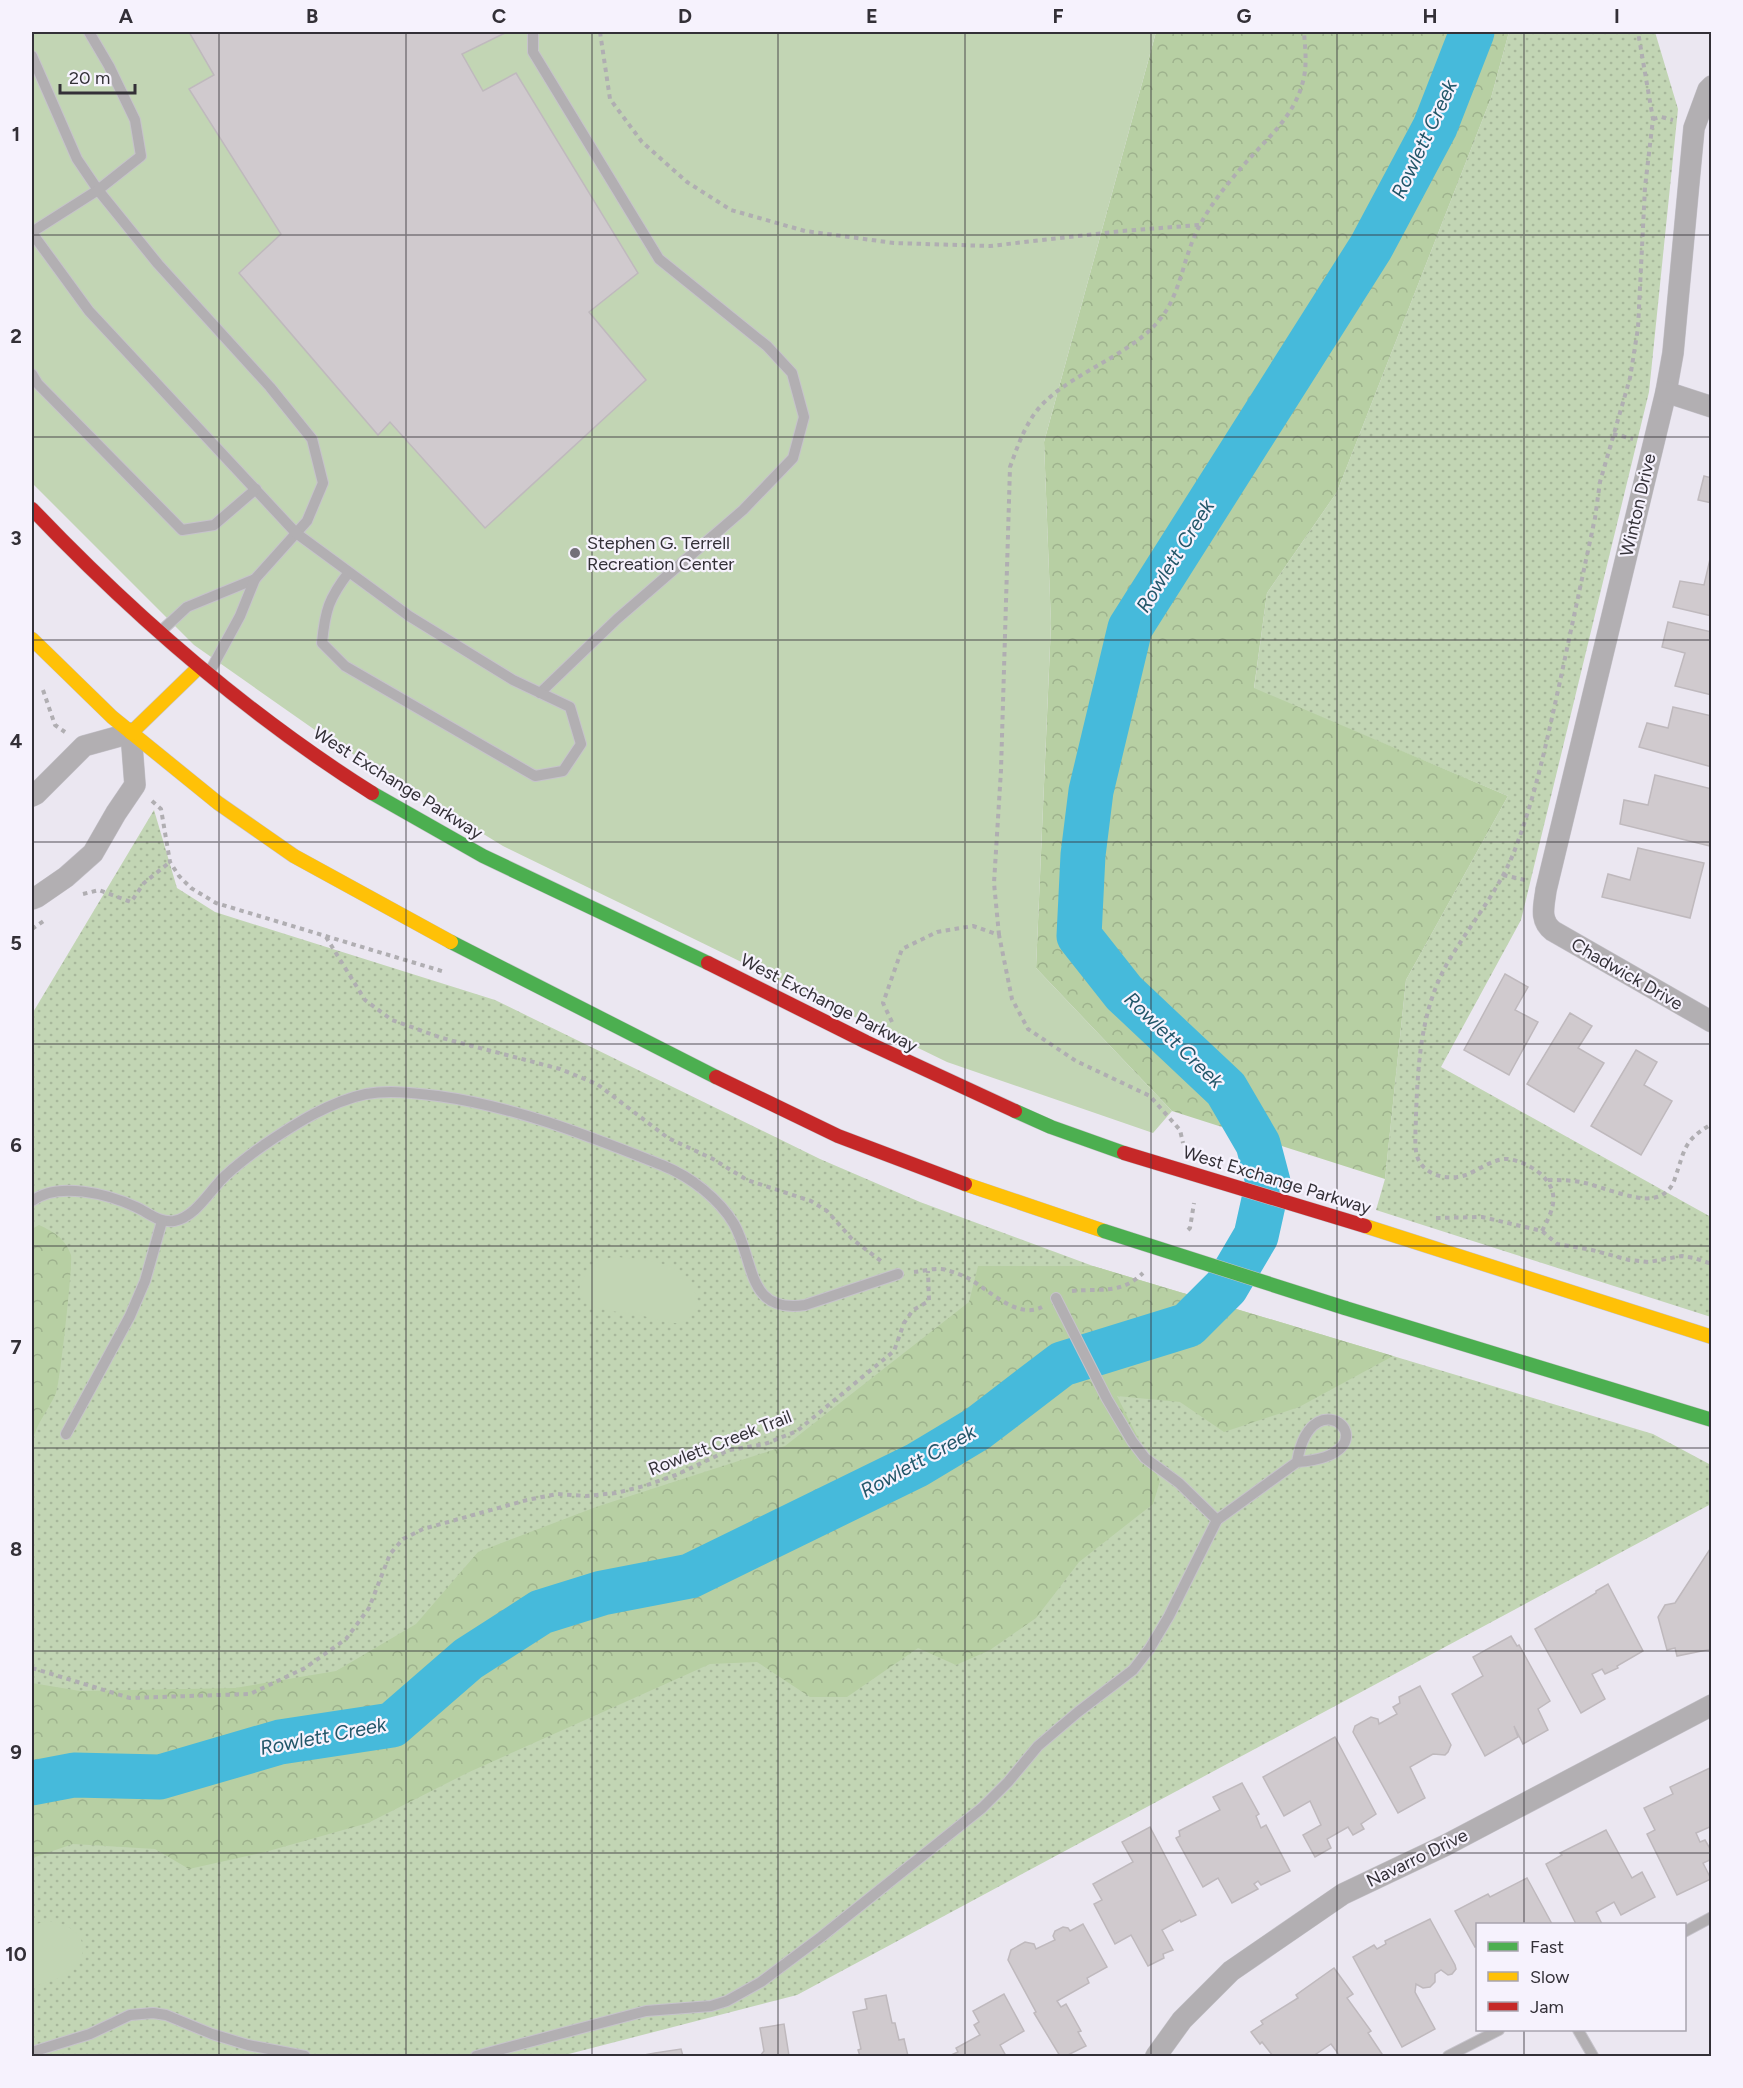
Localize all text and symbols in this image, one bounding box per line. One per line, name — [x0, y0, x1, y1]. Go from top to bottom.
text: A — [119, 4, 134, 28]
text: B — [306, 4, 318, 28]
text: C — [492, 4, 506, 28]
text: D — [678, 4, 692, 28]
text: E — [866, 4, 878, 28]
text: F — [1052, 4, 1064, 28]
text: G — [1237, 4, 1252, 28]
text: H — [1423, 4, 1438, 28]
text: I — [1614, 4, 1620, 28]
scale bar — [60, 57, 135, 95]
text: 20 m — [69, 67, 110, 89]
water label: Rowlett Creek — [1386, 75, 1463, 202]
text: 1 — [12, 122, 20, 146]
text: 2 — [10, 324, 22, 348]
street label: Winton Drive — [1615, 451, 1661, 559]
water label: Rowlett Creek — [1131, 494, 1220, 617]
text: 3 — [10, 526, 22, 550]
place label: Stephen G. Terrell Recreation Center — [587, 532, 734, 575]
marker: Stephen G. Terrell Recreation Center — [568, 546, 582, 560]
street label: West Exchange Parkway — [309, 722, 487, 844]
text: 4 — [10, 729, 23, 753]
text: 5 — [10, 931, 22, 955]
street label: Chadwick Drive — [1567, 933, 1687, 1015]
street label: West Exchange Parkway — [737, 949, 922, 1057]
water label: Rowlett Creek — [1120, 987, 1229, 1094]
text: 6 — [10, 1133, 22, 1157]
street label: West Exchange Parkway — [1180, 1141, 1374, 1219]
text: 7 — [10, 1335, 22, 1359]
street label: Rowlett Creek Trail — [645, 1406, 795, 1480]
water label: Rowlett Creek — [856, 1419, 981, 1503]
text: 8 — [10, 1537, 22, 1561]
water label: Rowlett Creek — [258, 1712, 389, 1760]
text: 9 — [10, 1740, 22, 1764]
street label: Navarro Drive — [1363, 1824, 1471, 1892]
legend — [1476, 1923, 1686, 2031]
text: Fast — [1530, 1936, 1564, 1958]
text: 10 — [5, 1942, 27, 1966]
text: Slow — [1530, 1966, 1569, 1988]
text: Jam — [1530, 1996, 1564, 2018]

